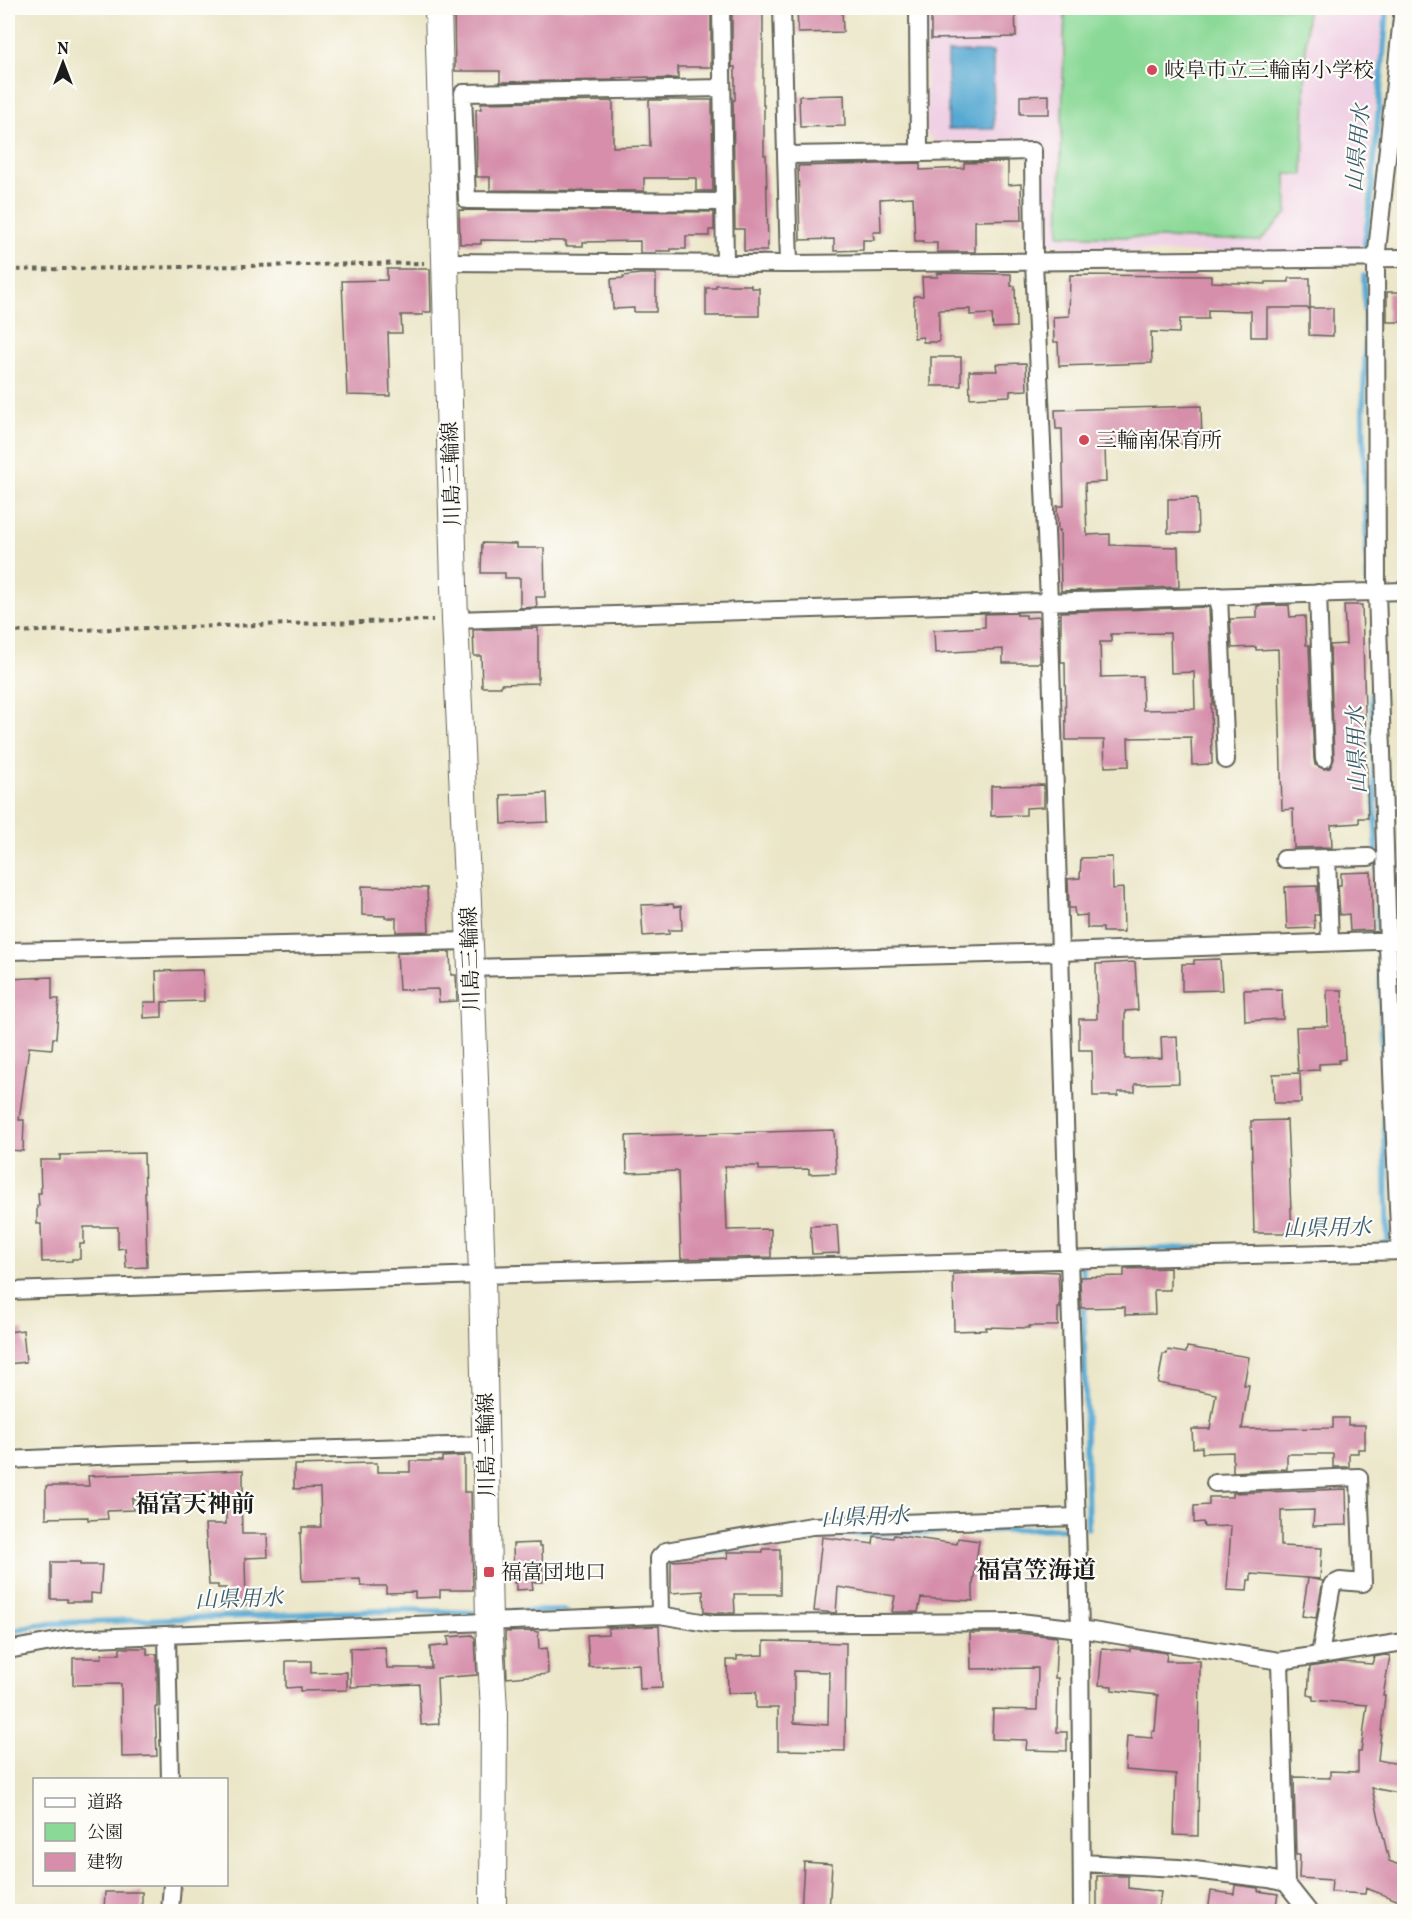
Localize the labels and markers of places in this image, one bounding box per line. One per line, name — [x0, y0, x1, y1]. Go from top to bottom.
place label: 岐阜市立三輪南小学校 — [1164, 57, 1374, 86]
marker: 岐阜市立三輪南小学校 — [1145, 63, 1159, 77]
place label: 三輪南保育所 — [1096, 427, 1222, 456]
marker: 三輪南保育所 — [1077, 433, 1091, 447]
place label: 福富団地口 — [501, 1559, 606, 1588]
marker: 福富団地口 — [482, 1565, 496, 1579]

